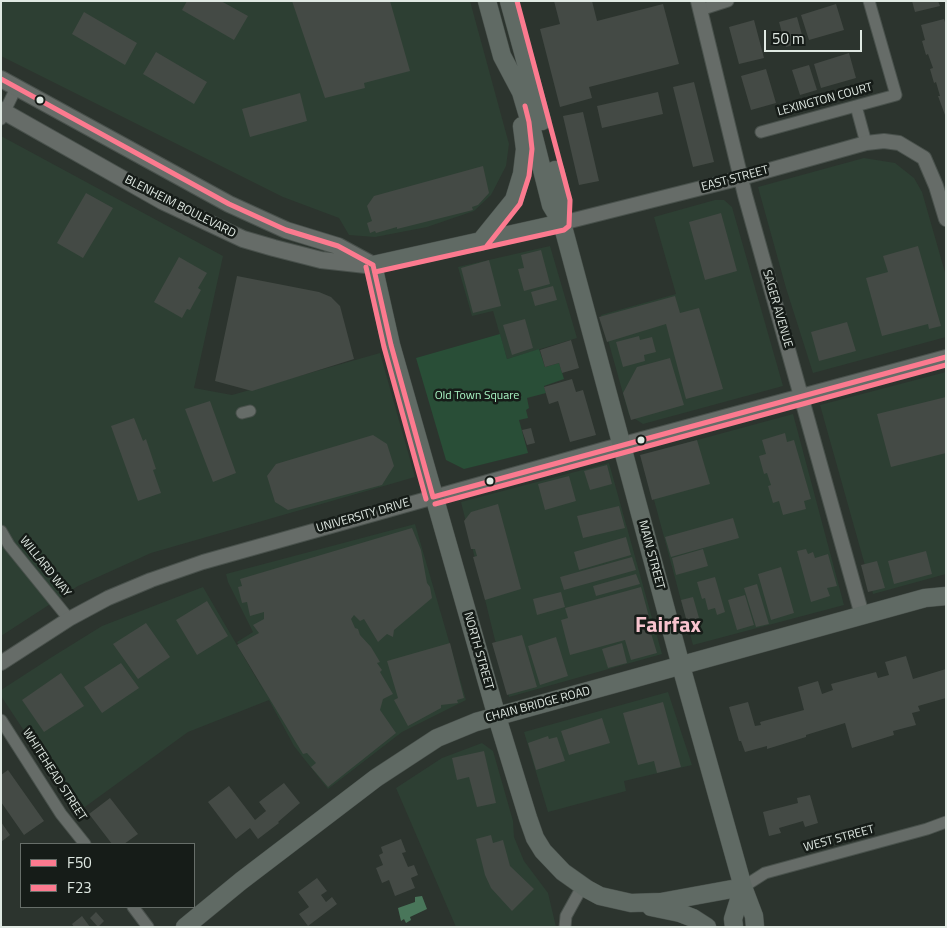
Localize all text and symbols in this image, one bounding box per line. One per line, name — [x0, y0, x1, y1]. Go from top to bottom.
scale bar — [767, 20, 864, 52]
text: 50 m — [772, 27, 805, 50]
street label: LEXINGTON COURT — [776, 80, 874, 120]
unlabelled marker — [35, 95, 45, 105]
street label: EAST STREET — [700, 163, 770, 195]
street label: BLENHEIM BOULEVARD — [122, 173, 238, 241]
street label: SAGER AVENUE — [759, 268, 795, 350]
park label: Old Town Square — [435, 389, 519, 403]
unlabelled marker — [636, 435, 646, 445]
unlabelled marker — [485, 476, 495, 486]
street label: UNIVERSITY DRIVE — [315, 496, 411, 536]
street label: MAIN STREET — [635, 519, 667, 591]
street label: WILLARD WAY — [16, 534, 74, 600]
street label: NORTH STREET — [460, 610, 496, 692]
district label: Fairfax — [635, 614, 701, 640]
street label: CHAIN BRIDGE ROAD — [484, 684, 592, 726]
street label: WHITEHEAD STREET — [19, 726, 89, 824]
street label: WEST STREET — [802, 823, 876, 855]
legend — [20, 843, 195, 908]
text: F50 — [67, 851, 92, 874]
text: F23 — [67, 876, 92, 899]

